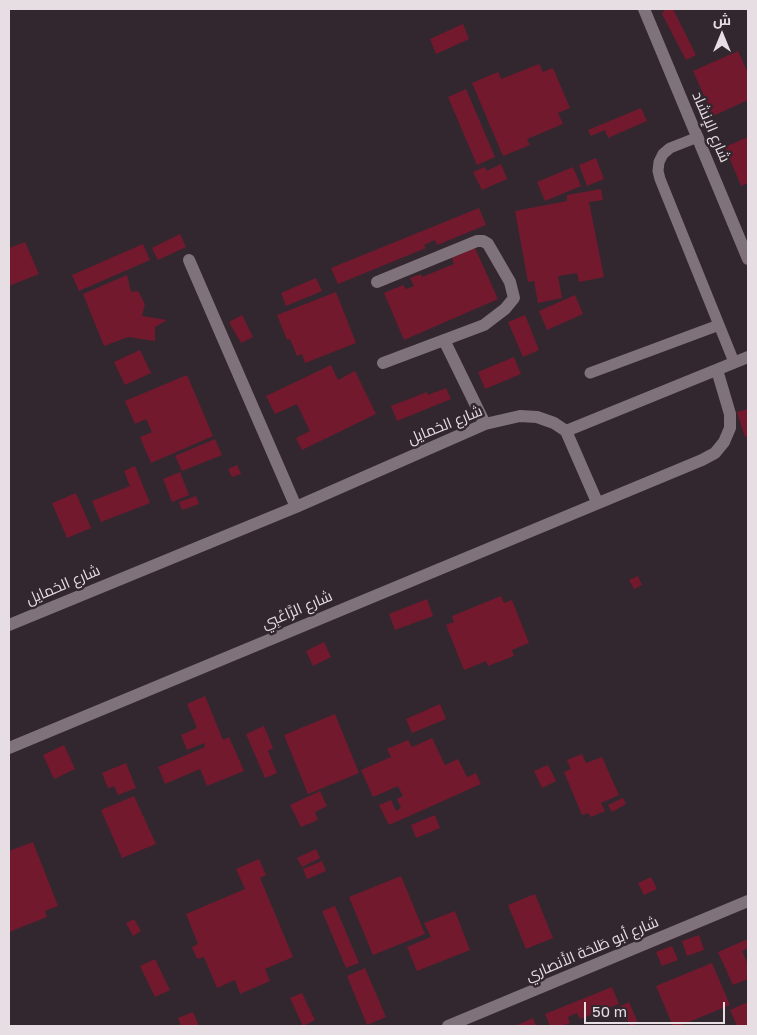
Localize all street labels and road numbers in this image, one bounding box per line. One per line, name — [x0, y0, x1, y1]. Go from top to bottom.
street label: شارع الإنشاد — [688, 89, 734, 165]
street label: شارع الخمايل — [405, 402, 485, 448]
street label: شارع الخمايل — [23, 561, 103, 609]
street label: شارع الرَّاعْبِي — [259, 587, 335, 633]
street label: شارع أبو طَلحَة الأَنصاري — [523, 913, 661, 985]

